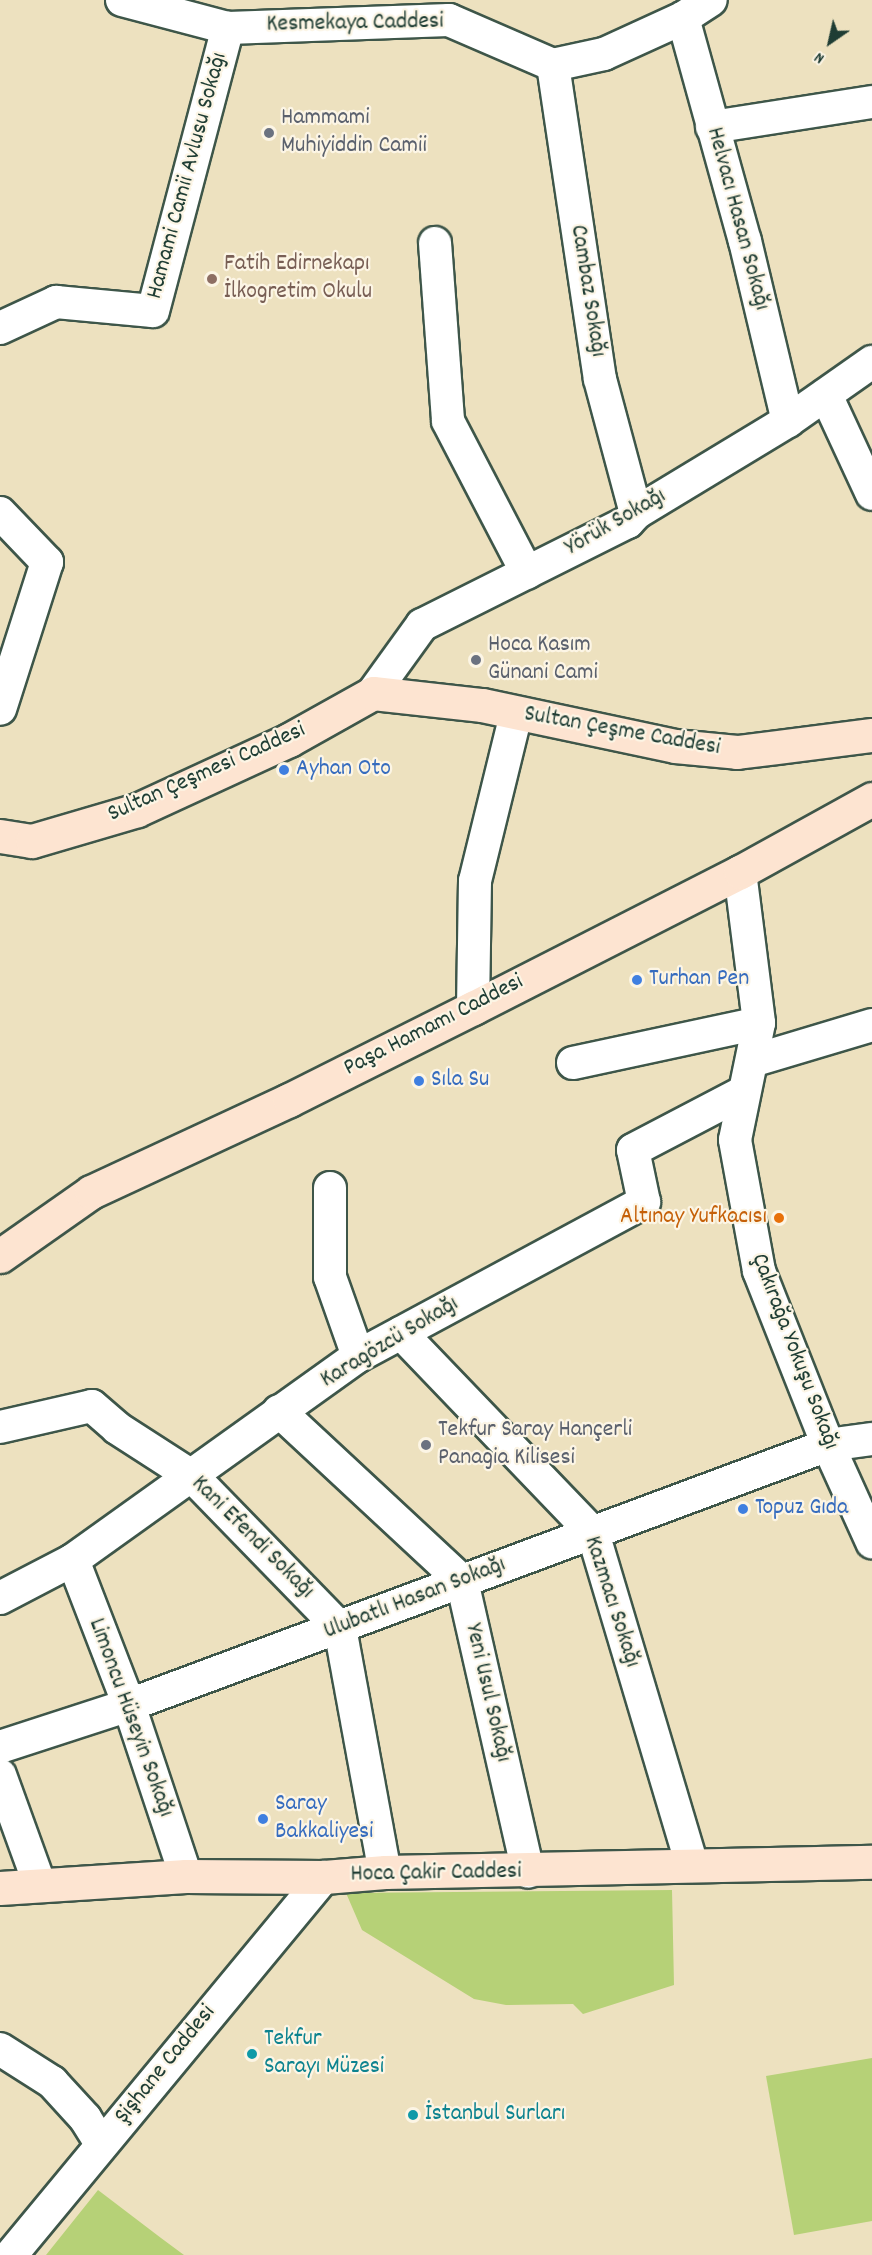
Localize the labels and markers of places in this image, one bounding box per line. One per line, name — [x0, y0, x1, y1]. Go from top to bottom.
place label: Hammami Muhiyiddin Camii — [281, 105, 427, 161]
marker: Hammami Muhiyiddin Camii — [262, 126, 276, 140]
place label: Fatih Edirnekapı İlkogretim Okulu — [224, 251, 372, 307]
marker: Fatih Edirnekapı İlkogretim Okulu — [205, 272, 219, 286]
place label: Hoca Kasım Günani Cami — [488, 632, 598, 688]
marker: Hoca Kasım Günani Cami — [469, 653, 483, 667]
place label: Ayhan Oto — [296, 756, 391, 784]
marker: Ayhan Oto — [277, 763, 291, 777]
place label: Turhan Pen — [649, 966, 749, 994]
marker: Turhan Pen — [630, 973, 644, 987]
place label: Sıla Su — [431, 1067, 489, 1095]
marker: Sıla Su — [412, 1074, 426, 1088]
place label: Altınay Yufkacısı — [620, 1204, 767, 1232]
marker: Altınay Yufkacısı — [772, 1211, 786, 1225]
place label: Tekfur Saray Hançerli Panagia Kilisesi — [438, 1417, 632, 1473]
marker: Tekfur Saray Hançerli Panagia Kilisesi — [419, 1438, 433, 1452]
place label: Topuz Gıda — [755, 1495, 848, 1523]
marker: Topuz Gıda — [736, 1502, 750, 1516]
place label: Saray Bakkaliyesi — [275, 1791, 373, 1847]
marker: Saray Bakkaliyesi — [256, 1812, 270, 1826]
place label: Tekfur Sarayı Müzesi — [264, 2026, 384, 2082]
marker: Tekfur Sarayı Müzesi — [245, 2047, 259, 2061]
place label: İstanbul Surları — [425, 2101, 565, 2129]
marker: İstanbul Surları — [406, 2108, 420, 2122]

